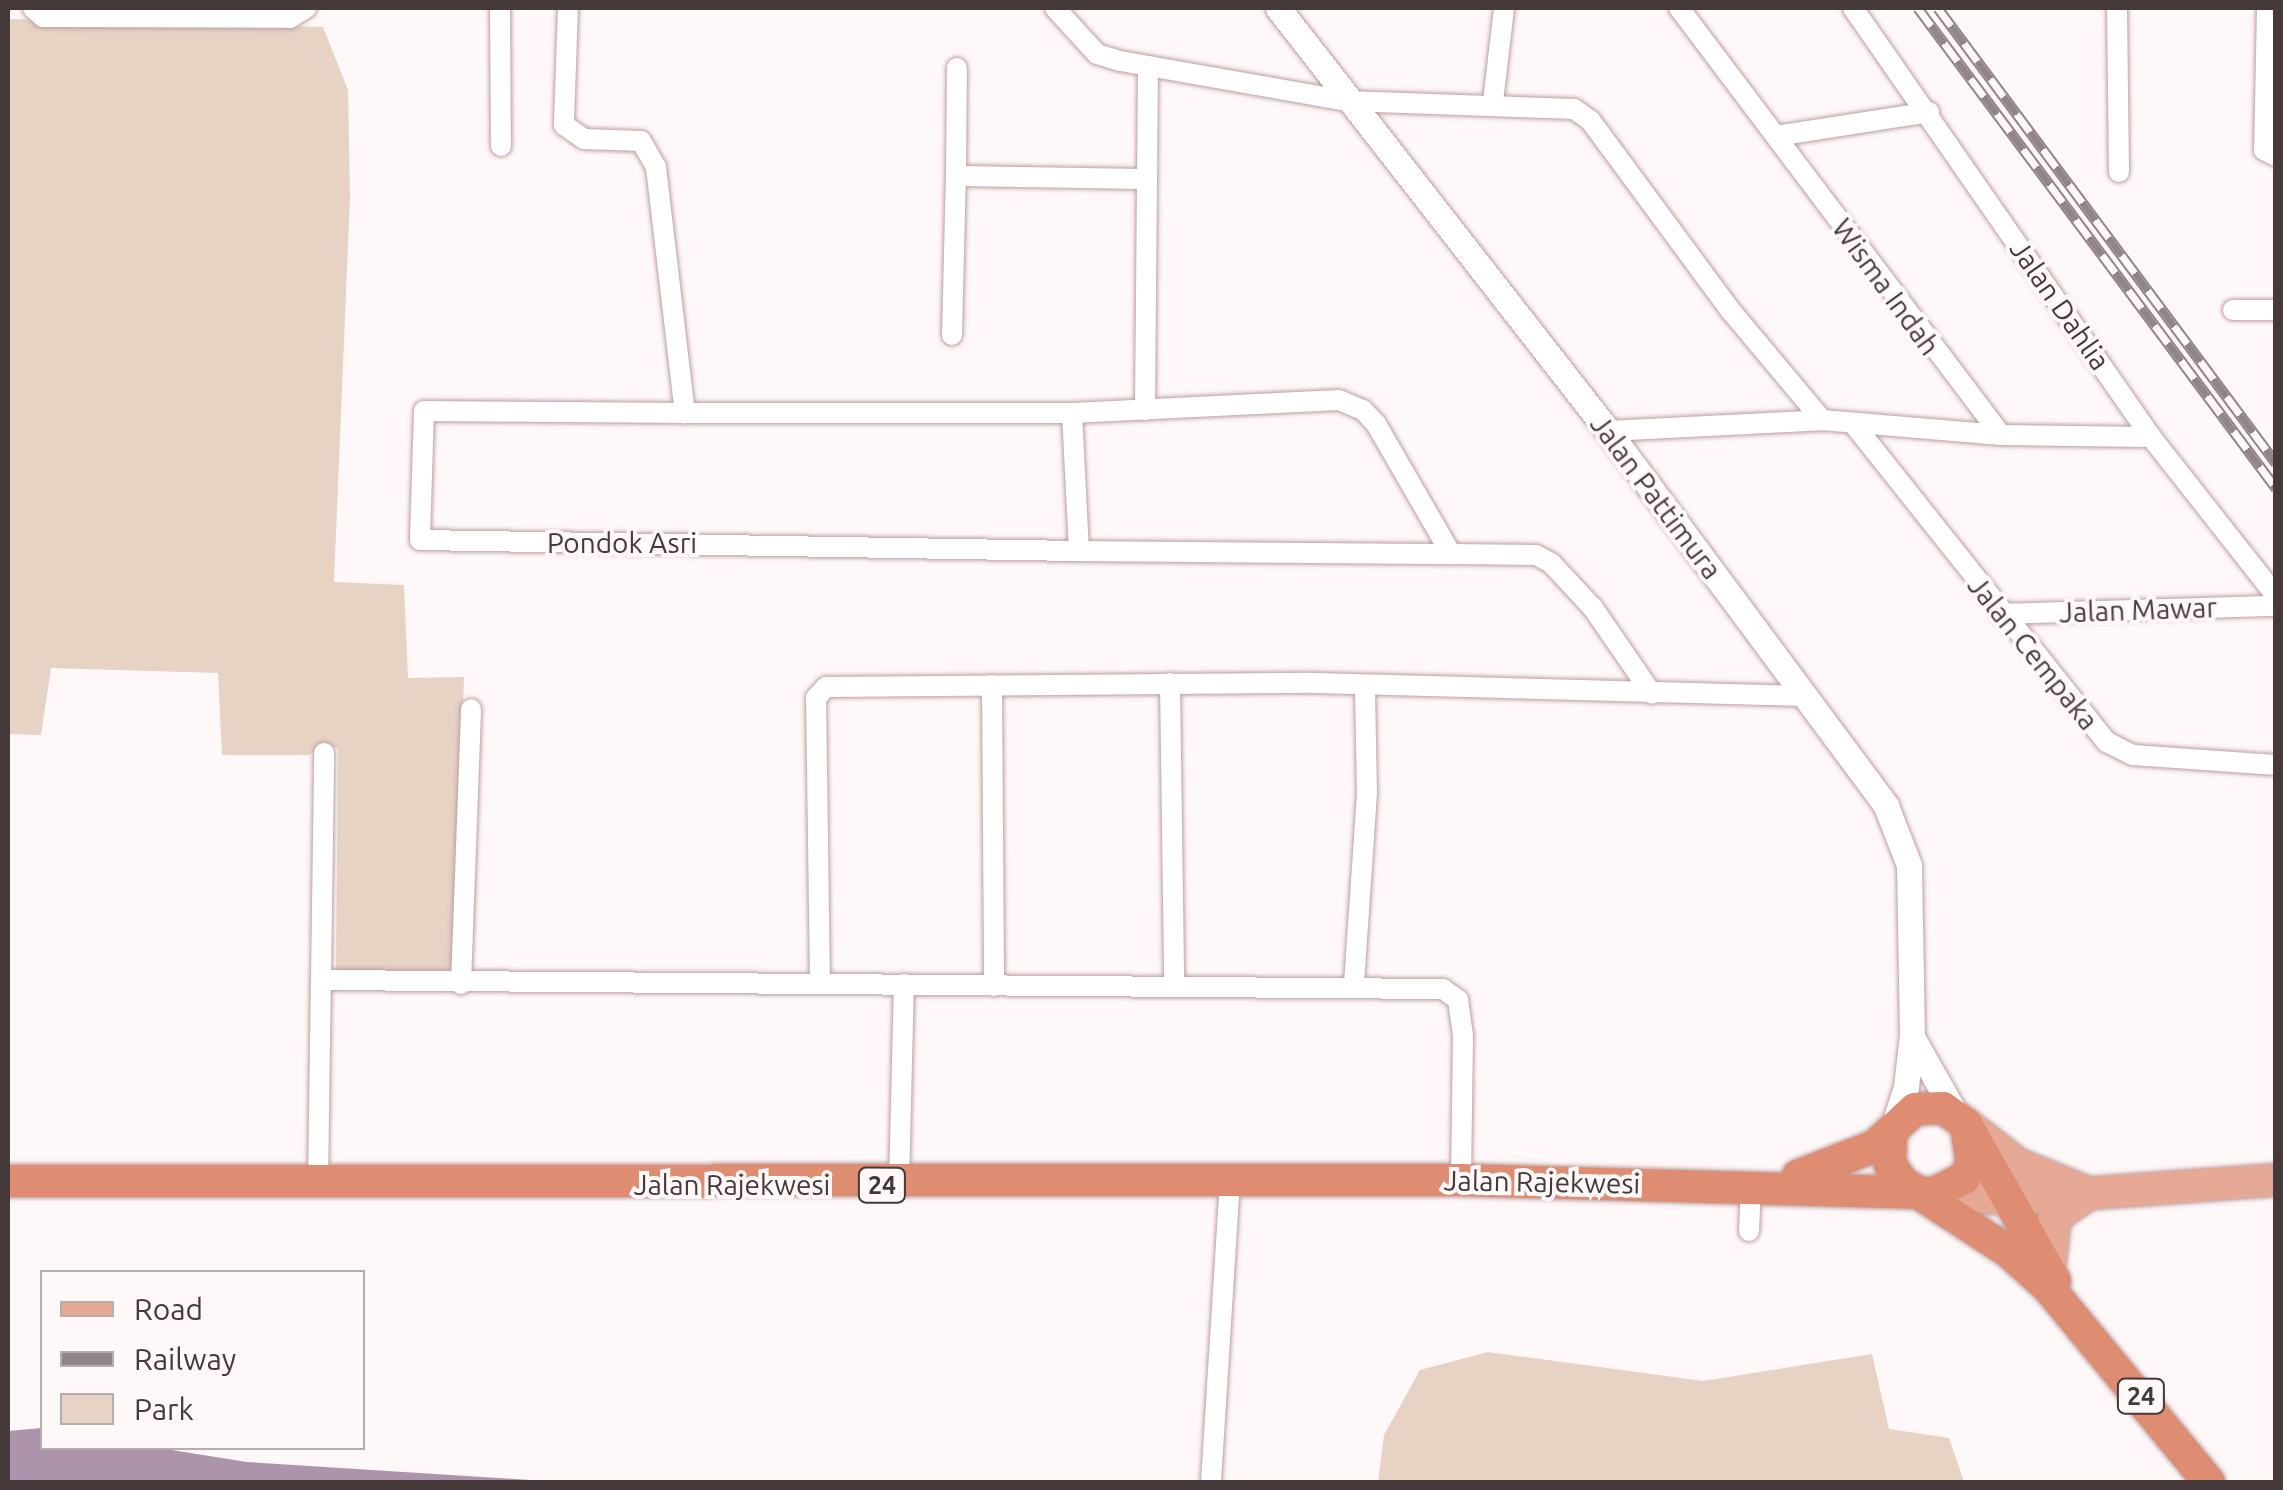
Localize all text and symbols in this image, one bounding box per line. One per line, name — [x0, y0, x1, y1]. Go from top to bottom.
street label: Wisma Indah — [1825, 212, 1947, 362]
street label: Jalan Dahlia — [2003, 234, 2117, 376]
street label: Jalan Pattimura — [1583, 408, 1729, 586]
street label: Pondok Asri — [547, 526, 697, 560]
street label: Jalan Cempaka — [1961, 569, 2105, 737]
street label: Jalan Mawar — [2059, 590, 2217, 630]
street label: Jalan Rajekwesi — [1443, 1163, 1641, 1201]
road number: 24 — [857, 1165, 907, 1205]
street label: Jalan Rajekwesi — [634, 1168, 830, 1202]
legend — [40, 1270, 365, 1450]
text: Road — [134, 1292, 203, 1326]
text: Railway — [134, 1342, 236, 1376]
road number: 24 — [2116, 1376, 2166, 1416]
text: Park — [134, 1392, 194, 1426]

